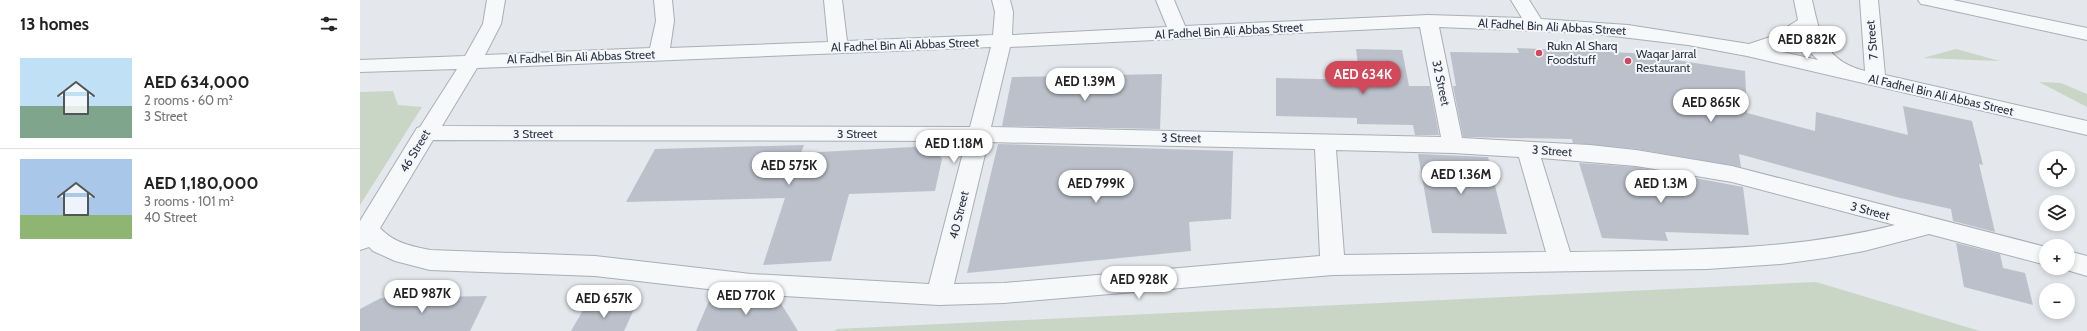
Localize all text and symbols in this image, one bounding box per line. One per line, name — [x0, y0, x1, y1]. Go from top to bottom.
icon: filters — [318, 13, 340, 35]
text: 13 homes — [20, 14, 89, 34]
street label: Al Fadhel Bin Ali Abbas Street — [1478, 15, 1627, 38]
street label: Al Fadhel Bin Ali Abbas Street — [1154, 19, 1303, 42]
street label: 7 Street — [1862, 20, 1881, 60]
pin: AED 882K — [1766, 26, 1848, 60]
text: AED 882K — [1778, 31, 1836, 47]
street label: Al Fadhel Bin Ali Abbas Street — [831, 34, 979, 55]
place label: Rukn Al Sharq Foodstuff — [1547, 38, 1618, 67]
street label: Al Fadhel Bin Ali Abbas Street — [507, 46, 655, 67]
place label: Waqar Jarral Restaurant — [1636, 46, 1697, 75]
marker: Rukn Al Sharq Foodstuff — [1534, 48, 1544, 58]
marker: Waqar Jarral Restaurant — [1623, 56, 1633, 66]
street label: 32 Street — [1429, 59, 1454, 107]
pin: AED 634K — [1322, 61, 1404, 95]
text: AED 634K — [1334, 66, 1392, 82]
pin: AED 1.39M — [1039, 68, 1131, 102]
street label: Al Fadhel Bin Ali Abbas Street — [1867, 71, 2015, 119]
text: AED 634,000 — [144, 72, 249, 92]
text: AED 1.39M — [1055, 73, 1115, 89]
icon: home — [52, 74, 100, 122]
pin: AED 865K — [1670, 89, 1752, 123]
text: 2 rooms · 60 m² — [144, 92, 233, 108]
text: AED 865K — [1682, 94, 1740, 110]
text: 3 Street — [144, 108, 187, 124]
street label: 3 Street — [513, 126, 553, 141]
street label: 3 Street — [837, 126, 877, 141]
street label: 46 Street — [396, 127, 433, 175]
pin: AED 1.18M — [908, 130, 1000, 164]
street label: 3 Street — [1161, 130, 1201, 145]
text: AED 1.18M — [925, 135, 983, 151]
street label: 3 Street — [1532, 142, 1573, 159]
map controls — [2039, 151, 2075, 319]
button: locate — [2039, 151, 2075, 187]
pin: AED 575K — [748, 152, 830, 186]
text: AED 575K — [761, 157, 817, 173]
pin: AED 1.36M — [1415, 161, 1507, 195]
text: AED 1.36M — [1431, 166, 1491, 182]
pin: AED 799K — [1055, 170, 1137, 204]
pin: AED 1.3M — [1620, 170, 1702, 204]
text: AED 1,180,000 — [144, 173, 258, 193]
icon: home — [52, 175, 100, 223]
text: AED 799K — [1067, 175, 1125, 191]
text: AED 1.3M — [1634, 175, 1688, 191]
street label: 40 Street — [945, 189, 972, 240]
text: 3 rooms · 101 m² — [144, 193, 234, 209]
button: layers — [2039, 195, 2075, 231]
street label: 3 Street — [1849, 198, 1891, 223]
text: 40 Street — [144, 209, 197, 225]
button: + — [2039, 239, 2075, 275]
pin: AED 928K — [1098, 266, 1180, 300]
text: AED 928K — [1110, 271, 1168, 287]
pin: AED 987K — [381, 280, 463, 314]
pin: AED 770K — [705, 282, 787, 316]
button: − — [2039, 283, 2075, 319]
text: AED 987K — [393, 285, 451, 301]
pin: AED 657K — [563, 285, 645, 319]
text: AED 770K — [717, 287, 775, 303]
text: AED 657K — [576, 290, 632, 306]

